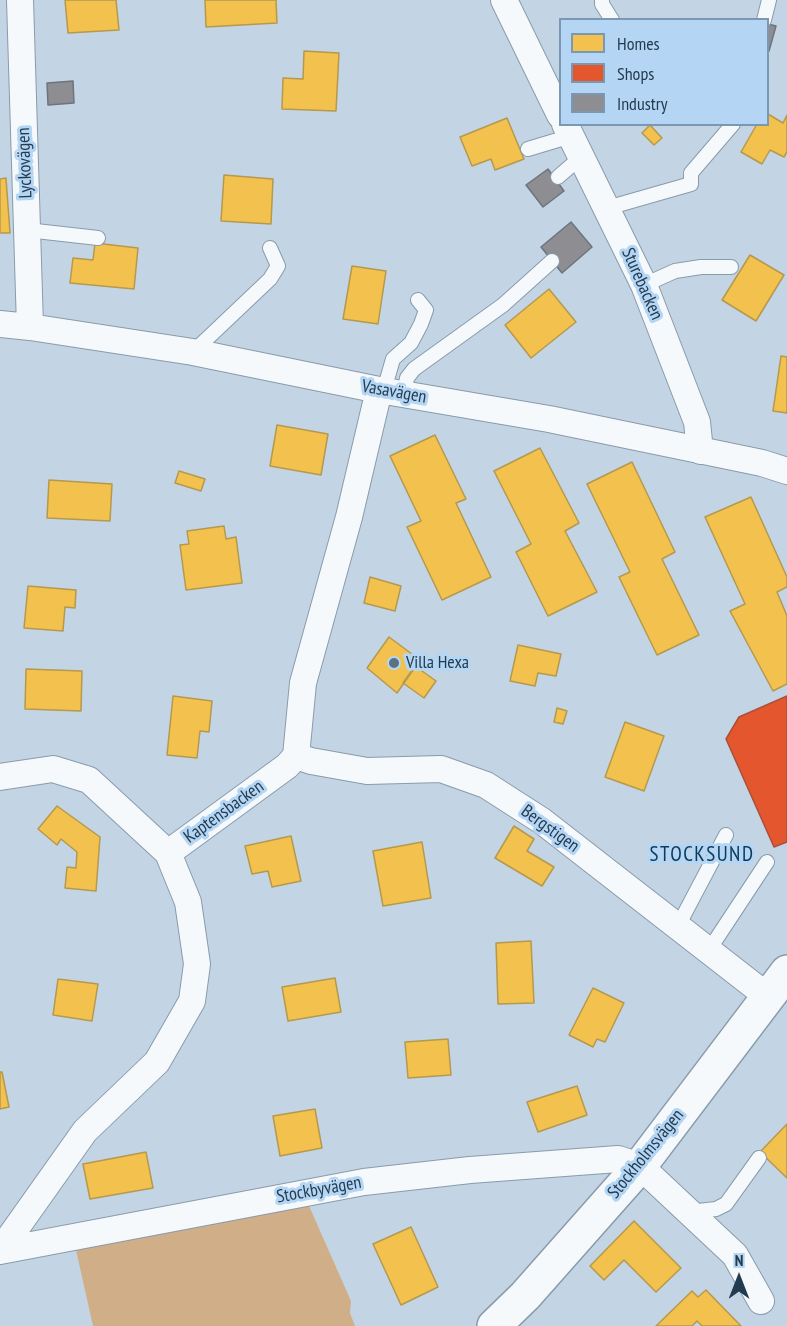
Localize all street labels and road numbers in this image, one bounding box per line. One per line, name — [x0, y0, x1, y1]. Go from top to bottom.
street label: Lyckovägen — [13, 127, 37, 199]
street label: Sturebacken — [617, 245, 667, 323]
street label: Vasavägen — [360, 376, 428, 408]
street label: Kaptensbacken — [180, 776, 268, 848]
street label: Bergstigen — [517, 801, 583, 857]
street label: Stockholmsvägen — [603, 1105, 689, 1203]
street label: Stockbyvägen — [275, 1172, 363, 1208]

